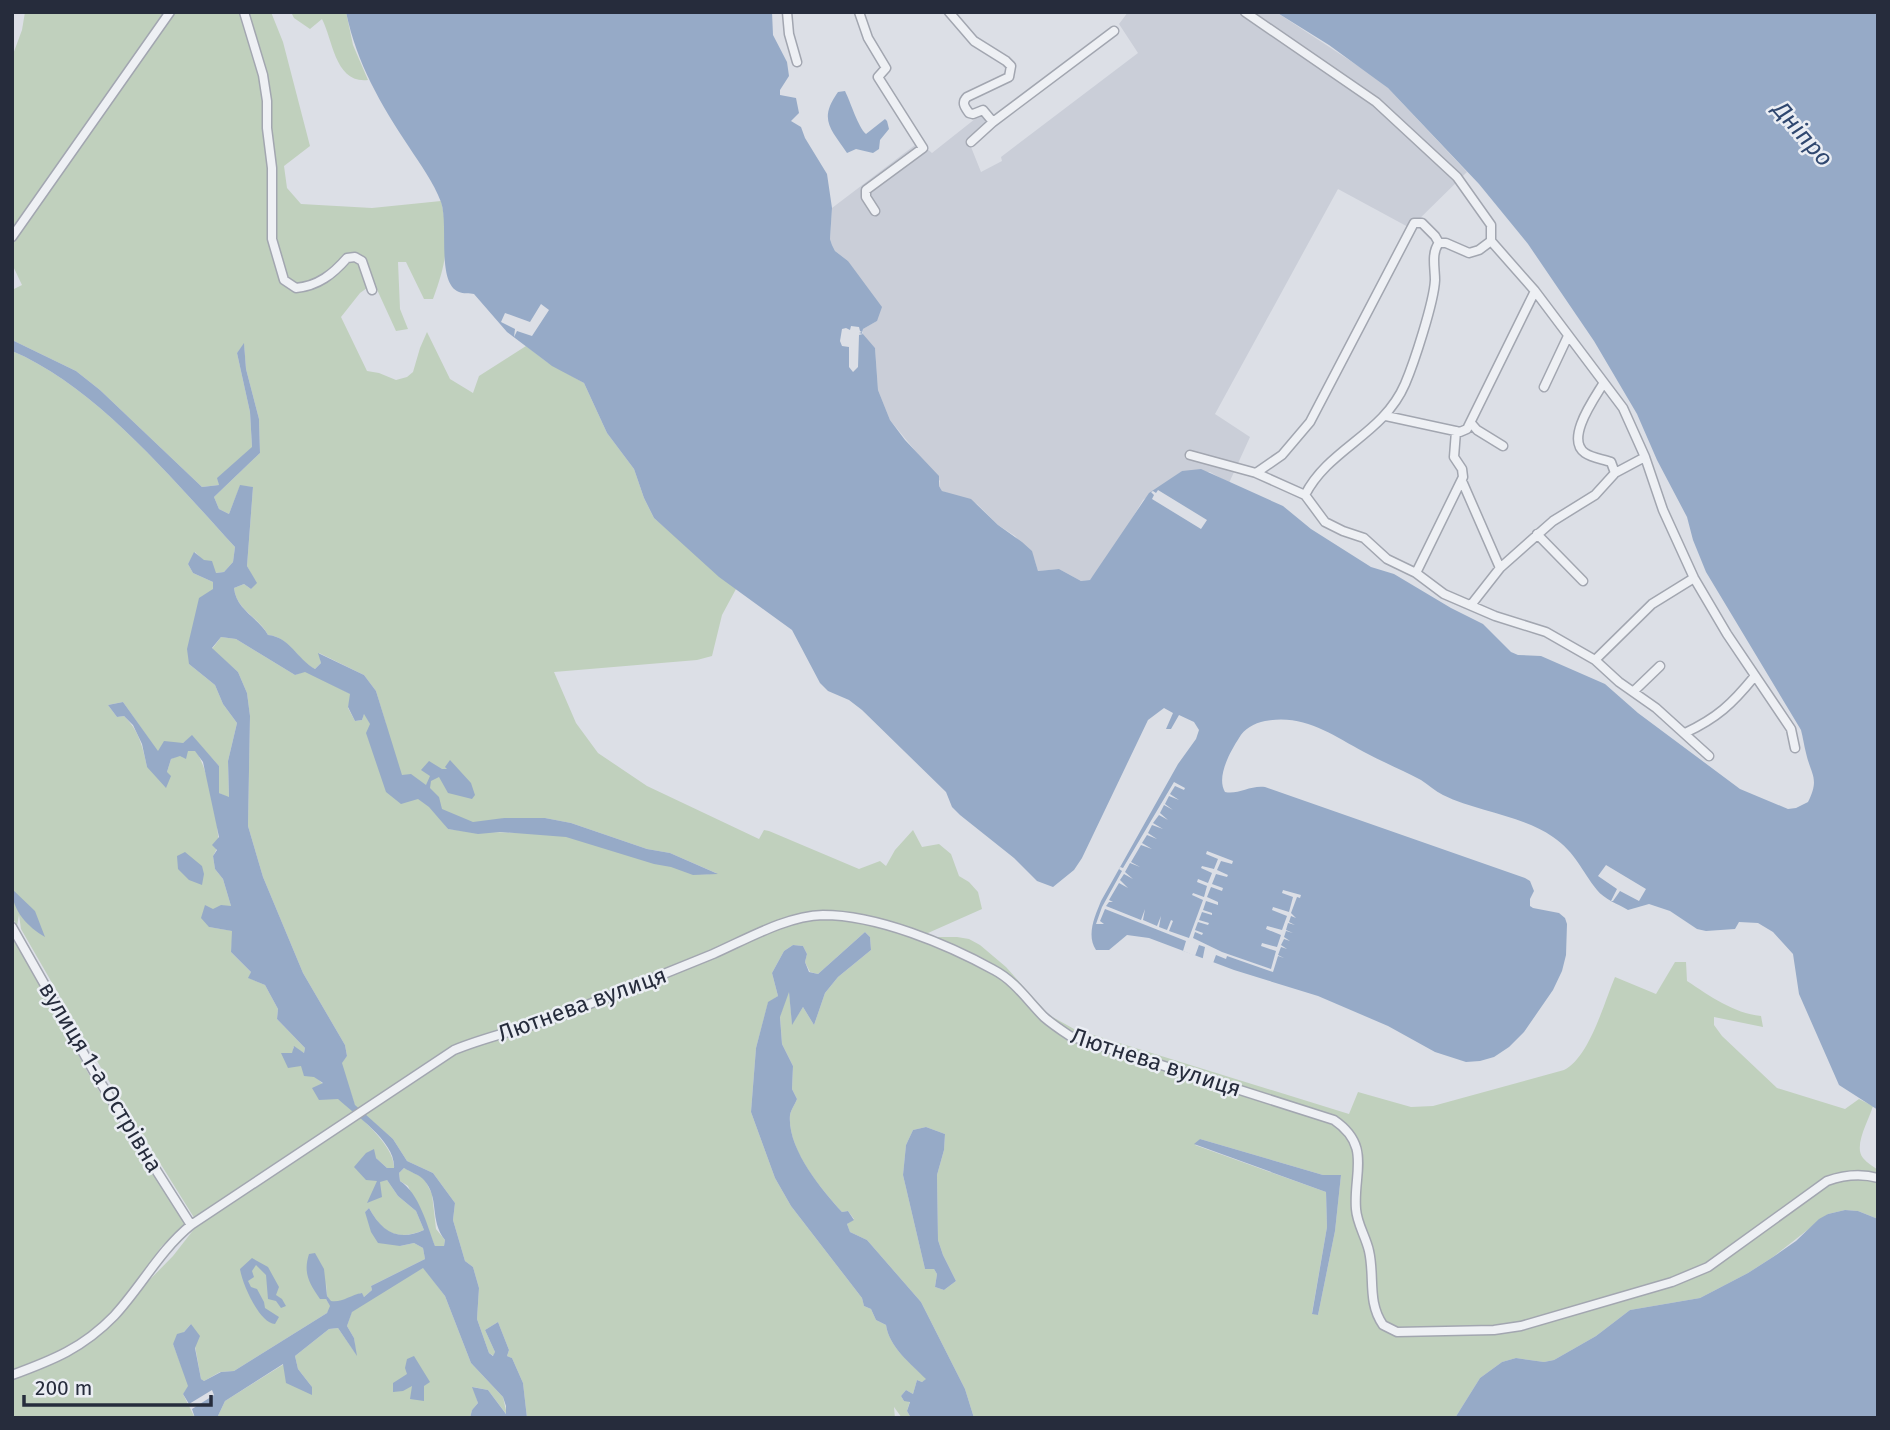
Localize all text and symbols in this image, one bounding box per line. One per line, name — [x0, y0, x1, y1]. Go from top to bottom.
water label: Дніпро — [1766, 94, 1839, 172]
street label: Лютнева вулиця — [494, 961, 670, 1047]
street label: вулиця 1-а Острівна — [33, 977, 169, 1177]
street label: Лютнева вулиця — [1067, 1021, 1245, 1103]
scale bar — [24, 1364, 212, 1408]
text: 200 m — [35, 1375, 92, 1401]

